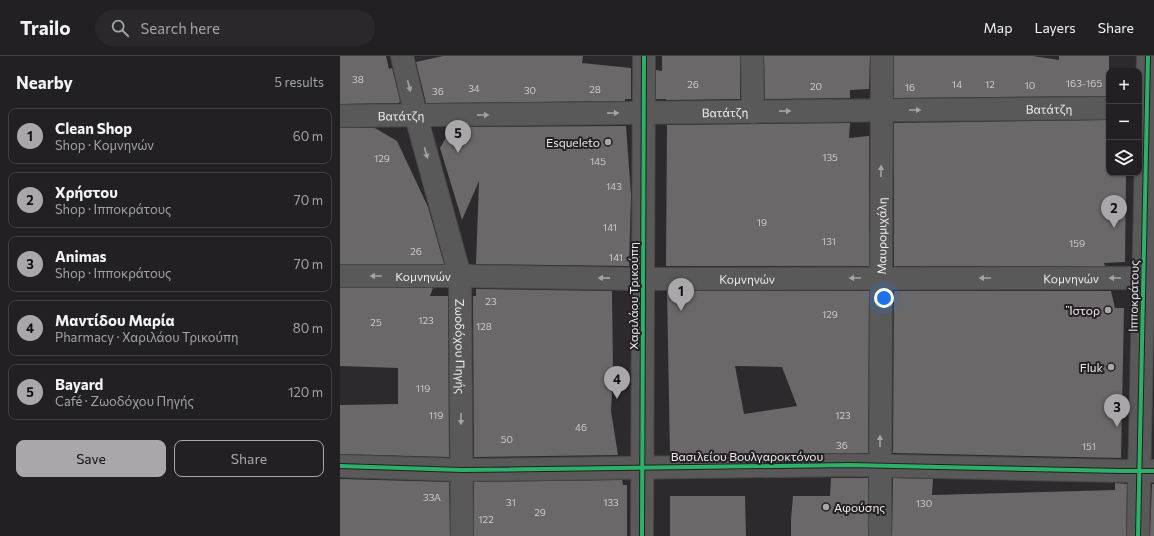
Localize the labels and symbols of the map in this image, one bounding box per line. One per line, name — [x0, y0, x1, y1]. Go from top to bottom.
house number: 38 — [352, 73, 364, 85]
house number: 163-165 — [1066, 77, 1102, 89]
house number: 26 — [687, 78, 699, 90]
house number: 14 — [952, 78, 962, 90]
house number: 12 — [985, 78, 995, 90]
house number: 10 — [1025, 79, 1035, 91]
one-way arrow — [406, 80, 412, 92]
house number: 20 — [810, 80, 822, 92]
house number: 16 — [905, 81, 915, 93]
house number: 34 — [468, 82, 480, 94]
house number: 28 — [589, 83, 601, 95]
house number: 30 — [524, 84, 536, 96]
house number: 36 — [432, 85, 444, 97]
street label: Βατάτζη — [1026, 101, 1072, 116]
street label: Βατάτζη — [702, 105, 748, 119]
one-way arrow — [909, 107, 922, 113]
street label: Βατάτζη — [378, 108, 424, 123]
one-way arrow — [779, 108, 792, 114]
one-way arrow — [607, 110, 619, 117]
one-way arrow — [477, 112, 490, 118]
pin: 5 — [445, 120, 471, 153]
place label: Esqueleto — [546, 135, 600, 149]
marker: Esqueleto — [603, 137, 613, 147]
one-way arrow — [424, 147, 430, 160]
house number: 135 — [822, 151, 838, 163]
house number: 129 — [374, 152, 390, 164]
house number: 145 — [590, 155, 606, 167]
one-way arrow — [878, 164, 884, 177]
house number: 143 — [606, 180, 622, 192]
pin: 2 — [1101, 195, 1127, 228]
street label: Μαυρομιχάλη — [874, 197, 888, 275]
house number: 19 — [757, 216, 767, 228]
house number: 141 — [603, 221, 617, 233]
house number: 131 — [822, 235, 836, 247]
house number: 159 — [1069, 237, 1085, 249]
street label: Χαριλάου Τρικούπη — [626, 242, 640, 350]
house number: 26 — [410, 245, 422, 257]
house number: 141 — [609, 251, 623, 263]
street label: Ιπποκράτους — [1125, 260, 1141, 332]
street label: Κομνηνών — [395, 269, 451, 283]
street label: Κομνηνών — [1043, 271, 1099, 285]
street label: Κομνηνών — [719, 272, 775, 286]
one-way arrow — [369, 273, 382, 279]
one-way arrow — [597, 275, 610, 281]
one-way arrow — [848, 275, 861, 281]
one-way arrow — [978, 275, 991, 281]
one-way arrow — [1108, 275, 1121, 281]
pin: 1 — [668, 278, 694, 311]
your location — [874, 288, 894, 308]
house number: 23 — [485, 295, 497, 307]
street label: Ζωοδόχου Πηγής — [453, 299, 468, 394]
place label: Ἲστορ — [1066, 303, 1100, 317]
marker: Ἲστορ — [1103, 305, 1113, 315]
house number: 129 — [822, 308, 838, 320]
house number: 123 — [418, 314, 434, 326]
house number: 25 — [370, 316, 382, 328]
house number: 128 — [476, 320, 492, 332]
place label: Fluk — [1080, 360, 1103, 374]
marker: Fluk — [1106, 362, 1116, 372]
pin: 4 — [604, 366, 630, 399]
house number: 119 — [416, 382, 430, 394]
pin: 3 — [1104, 394, 1130, 427]
house number: 119 — [429, 409, 443, 421]
house number: 123 — [835, 409, 851, 421]
one-way arrow — [458, 413, 464, 426]
house number: 46 — [575, 421, 587, 433]
house number: 50 — [501, 433, 513, 445]
one-way arrow — [877, 434, 883, 447]
house number: 36 — [836, 439, 848, 451]
house number: 151 — [1082, 440, 1096, 452]
street label: Βασιλείου Βουλγαροκτόνου — [671, 449, 823, 463]
house number: 33Α — [423, 491, 441, 503]
house number: 31 — [506, 496, 516, 508]
house number: 133 — [603, 496, 619, 508]
house number: 130 — [916, 497, 932, 509]
place label: Αφούσης — [834, 500, 885, 514]
marker: Αφούσης — [821, 502, 831, 512]
house number: 29 — [534, 506, 546, 518]
house number: 122 — [478, 513, 494, 525]

